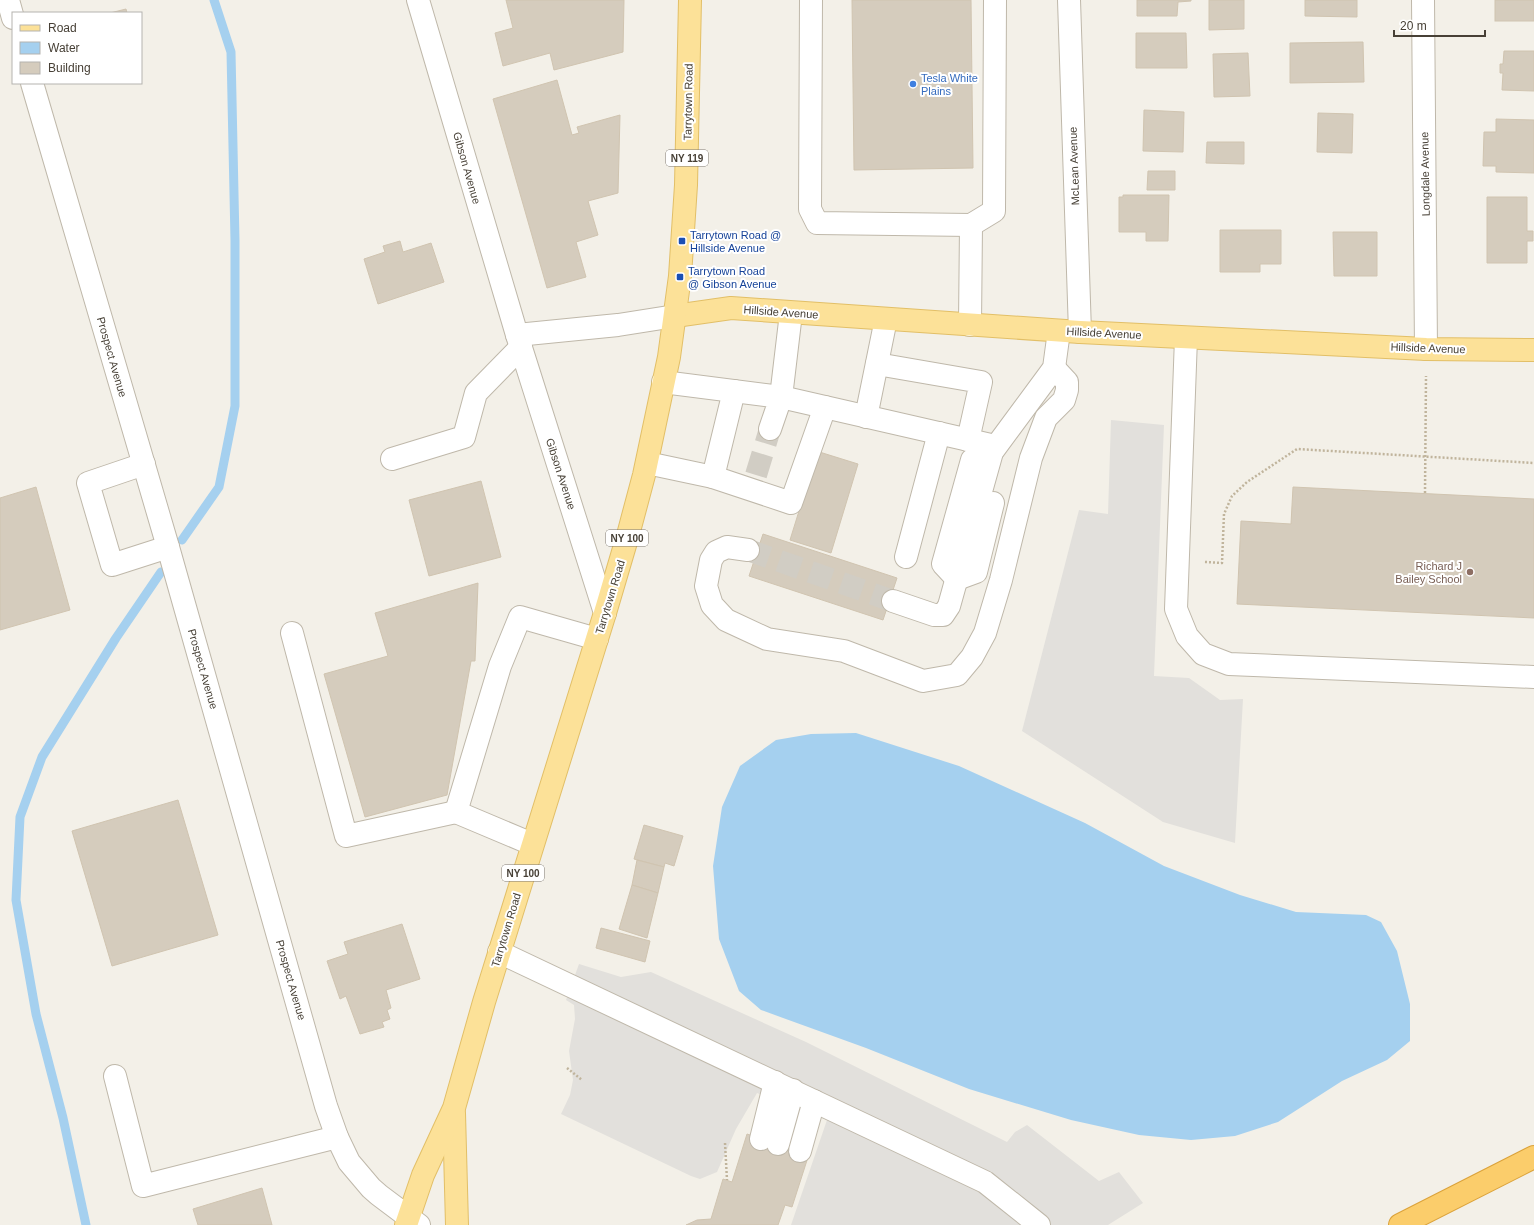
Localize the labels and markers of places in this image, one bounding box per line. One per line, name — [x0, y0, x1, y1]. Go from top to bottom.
place label: Tesla White Plains — [921, 72, 978, 97]
marker: Tesla White Plains — [908, 79, 918, 89]
place label: Tarrytown Road @ Hillside Avenue — [690, 229, 781, 254]
marker: Tarrytown Road @ Hillside Avenue — [677, 236, 687, 246]
place label: Tarrytown Road @ Gibson Avenue — [688, 265, 777, 290]
marker: Tarrytown Road @ Gibson Avenue — [675, 272, 685, 282]
place label: Richard J Bailey School — [1395, 560, 1462, 585]
marker: Richard J Bailey School — [1465, 567, 1475, 577]

